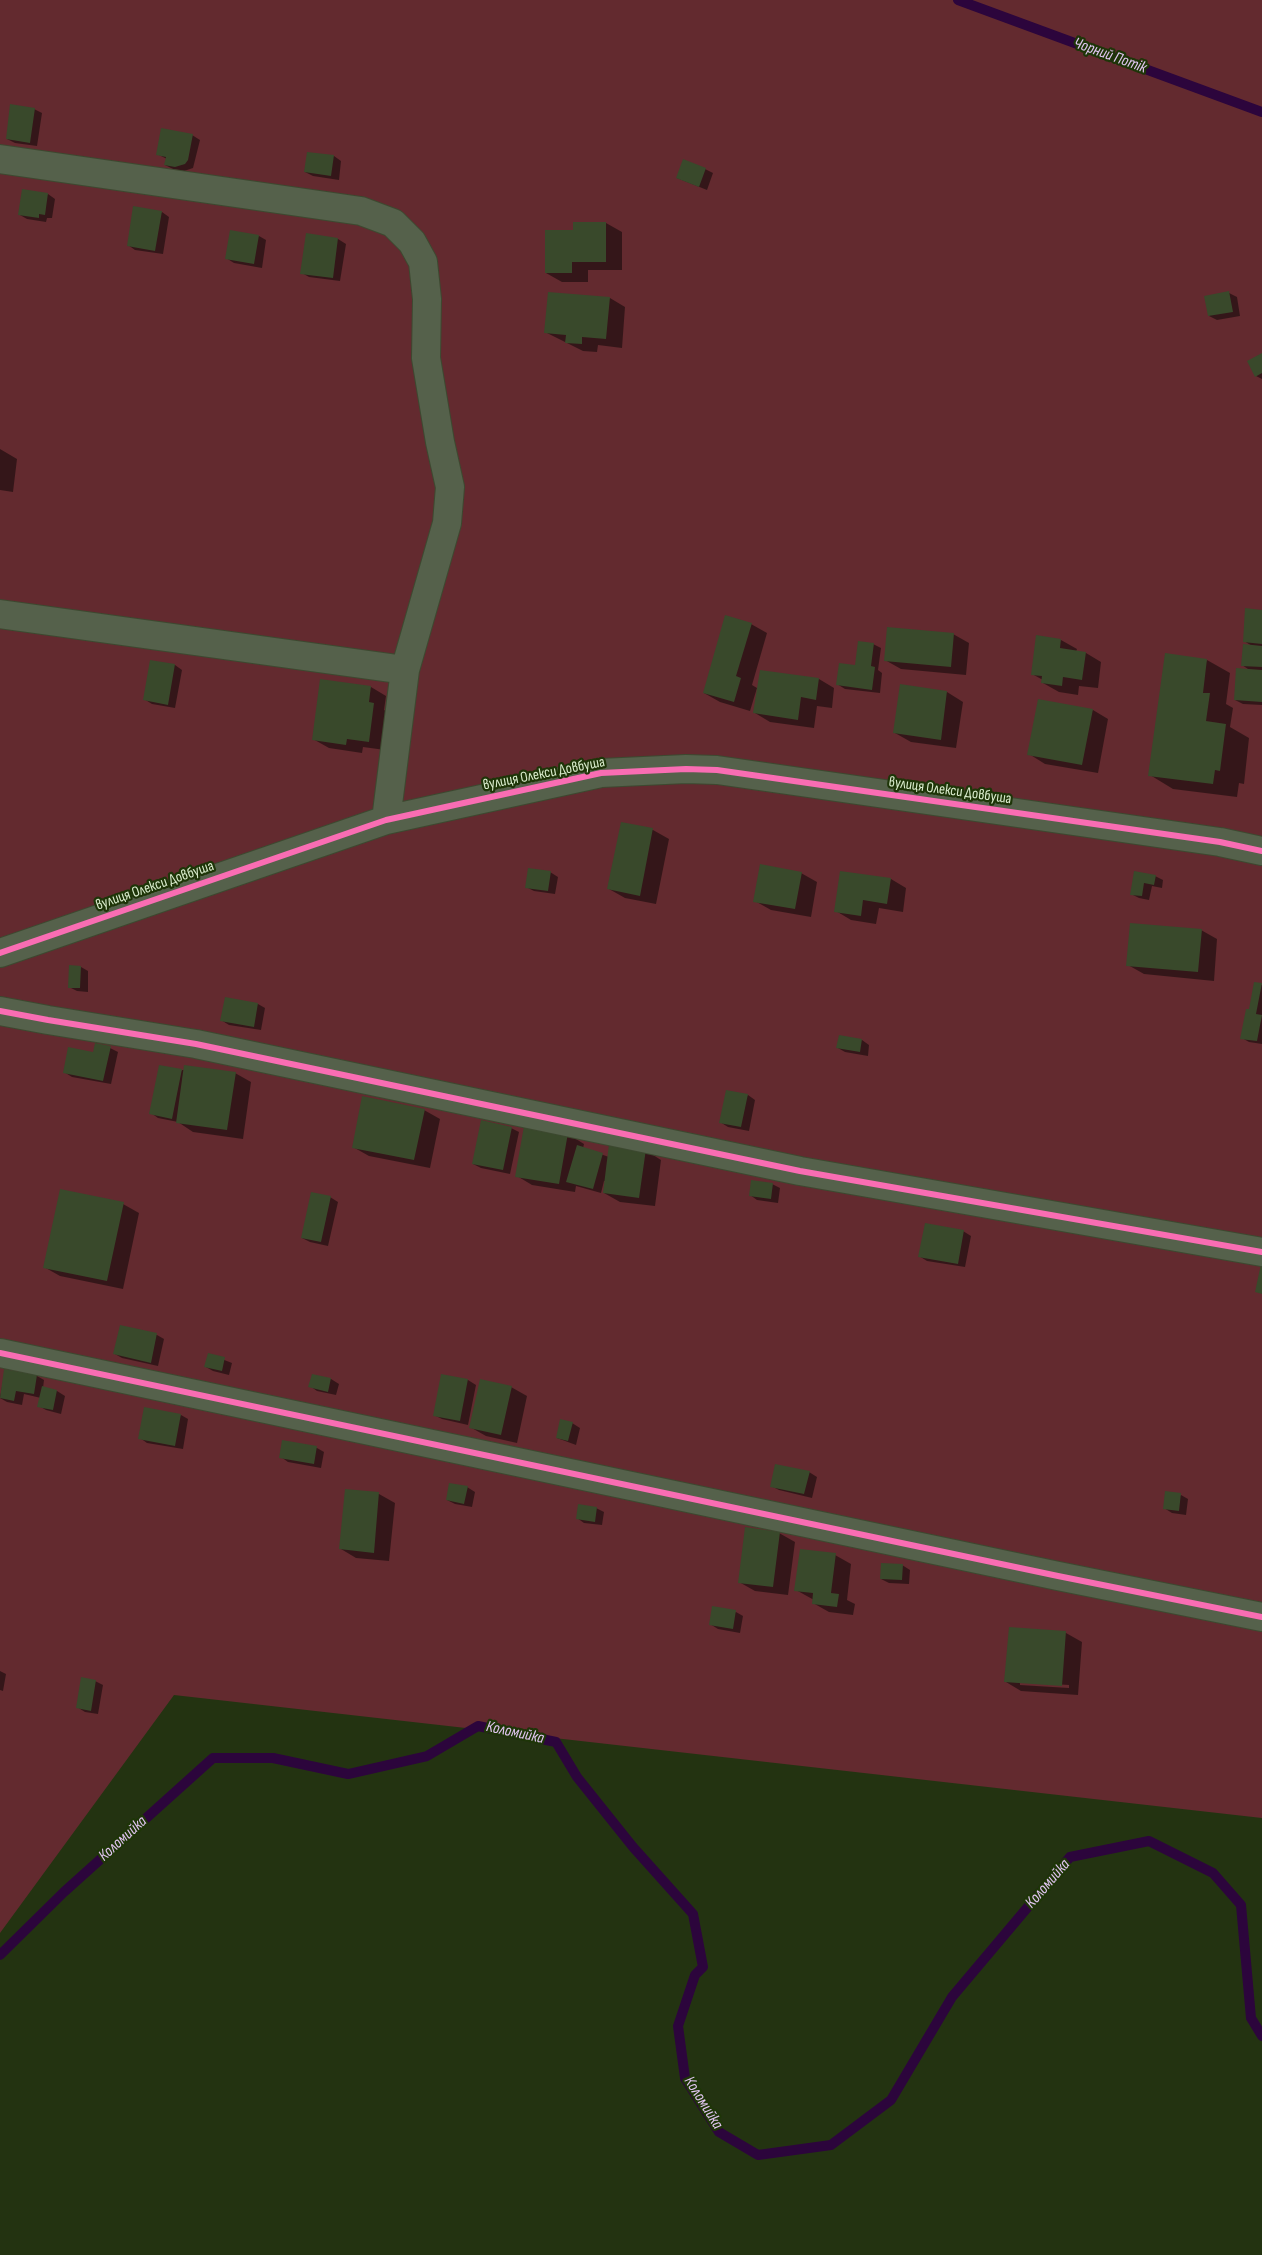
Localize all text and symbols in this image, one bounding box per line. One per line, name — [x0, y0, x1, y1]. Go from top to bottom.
water label: Чорний Потік — [1071, 34, 1149, 78]
street label: вулиця Олекси Довбуша — [482, 753, 606, 795]
street label: вулиця Олекси Довбуша — [887, 773, 1013, 809]
street label: вулиця Олекси Довбуша — [94, 857, 216, 915]
water label: Коломийка — [484, 1718, 546, 1748]
water label: Коломийка — [95, 1812, 151, 1866]
water label: Коломийка — [1022, 1856, 1074, 1912]
water label: Коломийка — [679, 2073, 727, 2133]

